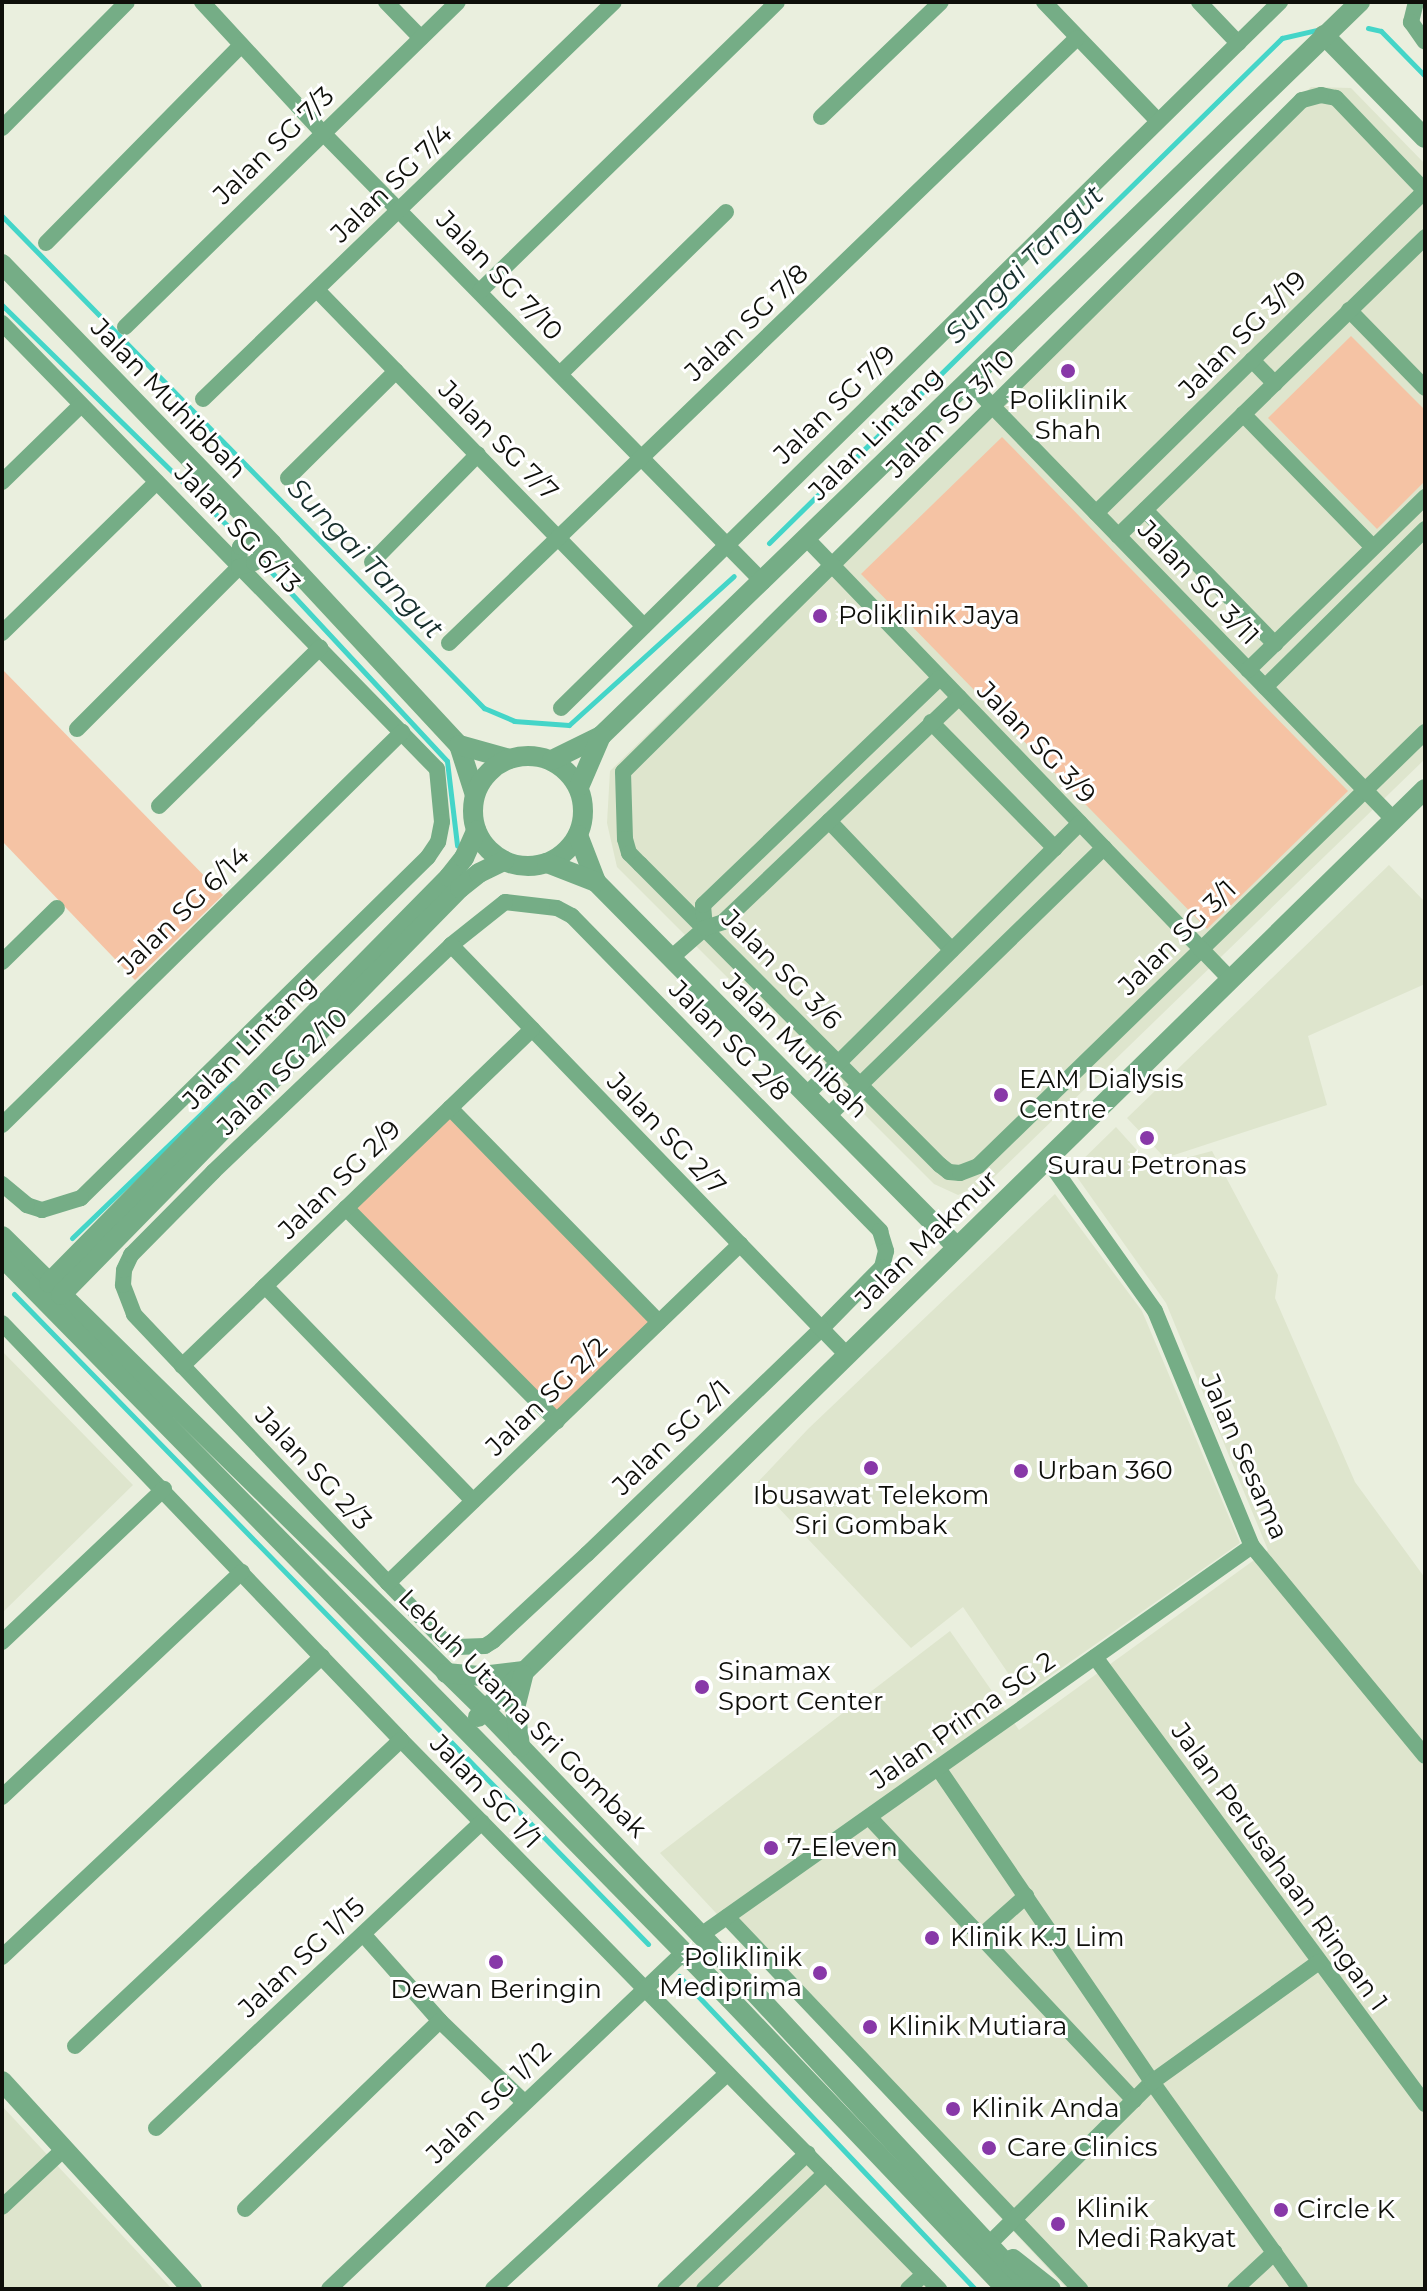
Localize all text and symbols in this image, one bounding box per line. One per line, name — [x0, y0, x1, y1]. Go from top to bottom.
street label: Jalan SG 7/3 — [207, 81, 341, 211]
street label: Jalan SG 7/4 — [325, 118, 459, 250]
water label: Sungai Tangut — [938, 178, 1110, 350]
street label: Jalan SG 7/10 — [429, 205, 569, 347]
street label: Jalan SG 7/8 — [679, 258, 815, 388]
street label: Jalan SG 3/19 — [1173, 265, 1313, 405]
street label: Jalan Muhibbah — [84, 313, 252, 485]
street label: Jalan SG 7/9 — [768, 339, 902, 471]
street label: Jalan SG 3/10 — [880, 343, 1022, 485]
marker: Poliklinik Shah — [1057, 360, 1079, 382]
street label: Jalan Lintang — [803, 361, 949, 507]
street label: Jalan SG 7/7 — [432, 375, 564, 507]
place label: Poliklinik Shah — [1009, 385, 1127, 446]
street label: Jalan SG 6/13 — [168, 458, 306, 600]
water label: Sungai Tangut — [281, 471, 451, 645]
street label: Jalan SG 3/11 — [1131, 514, 1265, 652]
place label: Poliklinik Jaya — [838, 600, 1020, 632]
marker: Poliklinik Jaya — [809, 605, 831, 627]
street label: Jalan SG 3/9 — [970, 676, 1102, 810]
street label: Jalan SG 6/14 — [112, 841, 256, 981]
street label: Jalan SG 3/1 — [1113, 874, 1243, 1002]
street label: Jalan SG 3/6 — [715, 904, 847, 1036]
street label: Jalan Muhibah — [716, 967, 874, 1125]
street label: Jalan Lintang — [177, 970, 323, 1116]
street label: Jalan SG 2/8 — [662, 974, 796, 1108]
street label: Jalan SG 2/10 — [211, 1002, 355, 1142]
place label: EAM Dialysis Centre — [1019, 1064, 1184, 1126]
street label: Jalan SG 2/7 — [600, 1067, 732, 1201]
marker: EAM Dialysis Centre — [990, 1084, 1012, 1106]
street label: Jalan SG 2/9 — [272, 1114, 408, 1246]
marker: Surau Petronas — [1138, 1129, 1156, 1147]
place label: Surau Petronas — [1047, 1150, 1247, 1182]
street label: Jalan Makmur — [849, 1164, 1005, 1316]
street label: Jalan SG 2/2 — [480, 1331, 614, 1463]
street label: Jalan Sesama — [1194, 1369, 1294, 1545]
street label: Jalan SG 2/1 — [607, 1374, 737, 1502]
street label: Jalan SG 2/3 — [248, 1401, 378, 1537]
place label: Urban 360 — [1037, 1455, 1173, 1487]
marker: Ibusawat Telekom Sri Gombak — [862, 1459, 880, 1477]
marker: Urban 360 — [1012, 1462, 1030, 1480]
place label: Ibusawat Telekom Sri Gombak — [753, 1480, 989, 1542]
street label: Lebuh Utama Sri Gombak — [391, 1583, 653, 1845]
street label: Jalan Prima SG 2 — [865, 1646, 1061, 1796]
place label: Sinamax Sport Center — [718, 1656, 883, 1718]
marker: Sinamax Sport Center — [693, 1678, 711, 1696]
street label: Jalan Perusahaan Ringan 1 — [1164, 1717, 1394, 2017]
street label: Jalan SG 1/1 — [423, 1729, 547, 1855]
place label: 7-Eleven — [787, 1832, 898, 1864]
marker: 7-Eleven — [762, 1839, 780, 1857]
street label: Jalan SG 1/15 — [232, 1892, 372, 2024]
place label: Klinik K.J Lim — [950, 1922, 1125, 1954]
marker: Klinik K.J Lim — [921, 1927, 943, 1949]
place label: Poliklinik Mediprima — [659, 1942, 802, 2004]
marker: Dewan Beringin — [487, 1953, 505, 1971]
marker: Poliklinik Mediprima — [809, 1962, 831, 1984]
place label: Dewan Beringin — [390, 1974, 602, 2006]
place label: Klinik Mutiara — [888, 2011, 1067, 2043]
marker: Klinik Mutiara — [859, 2016, 881, 2038]
street label: Jalan SG 1/12 — [420, 2036, 558, 2170]
place label: Klinik Anda — [971, 2093, 1120, 2125]
marker: Klinik Anda — [942, 2098, 964, 2120]
place label: Care Clinics — [1007, 2132, 1158, 2164]
marker: Care Clinics — [978, 2137, 1000, 2159]
place label: Klinik Medi Rakyat — [1076, 2193, 1236, 2254]
place label: Circle K — [1297, 2194, 1395, 2226]
marker: Circle K — [1272, 2201, 1290, 2219]
marker: Klinik Medi Rakyat — [1047, 2213, 1069, 2235]

